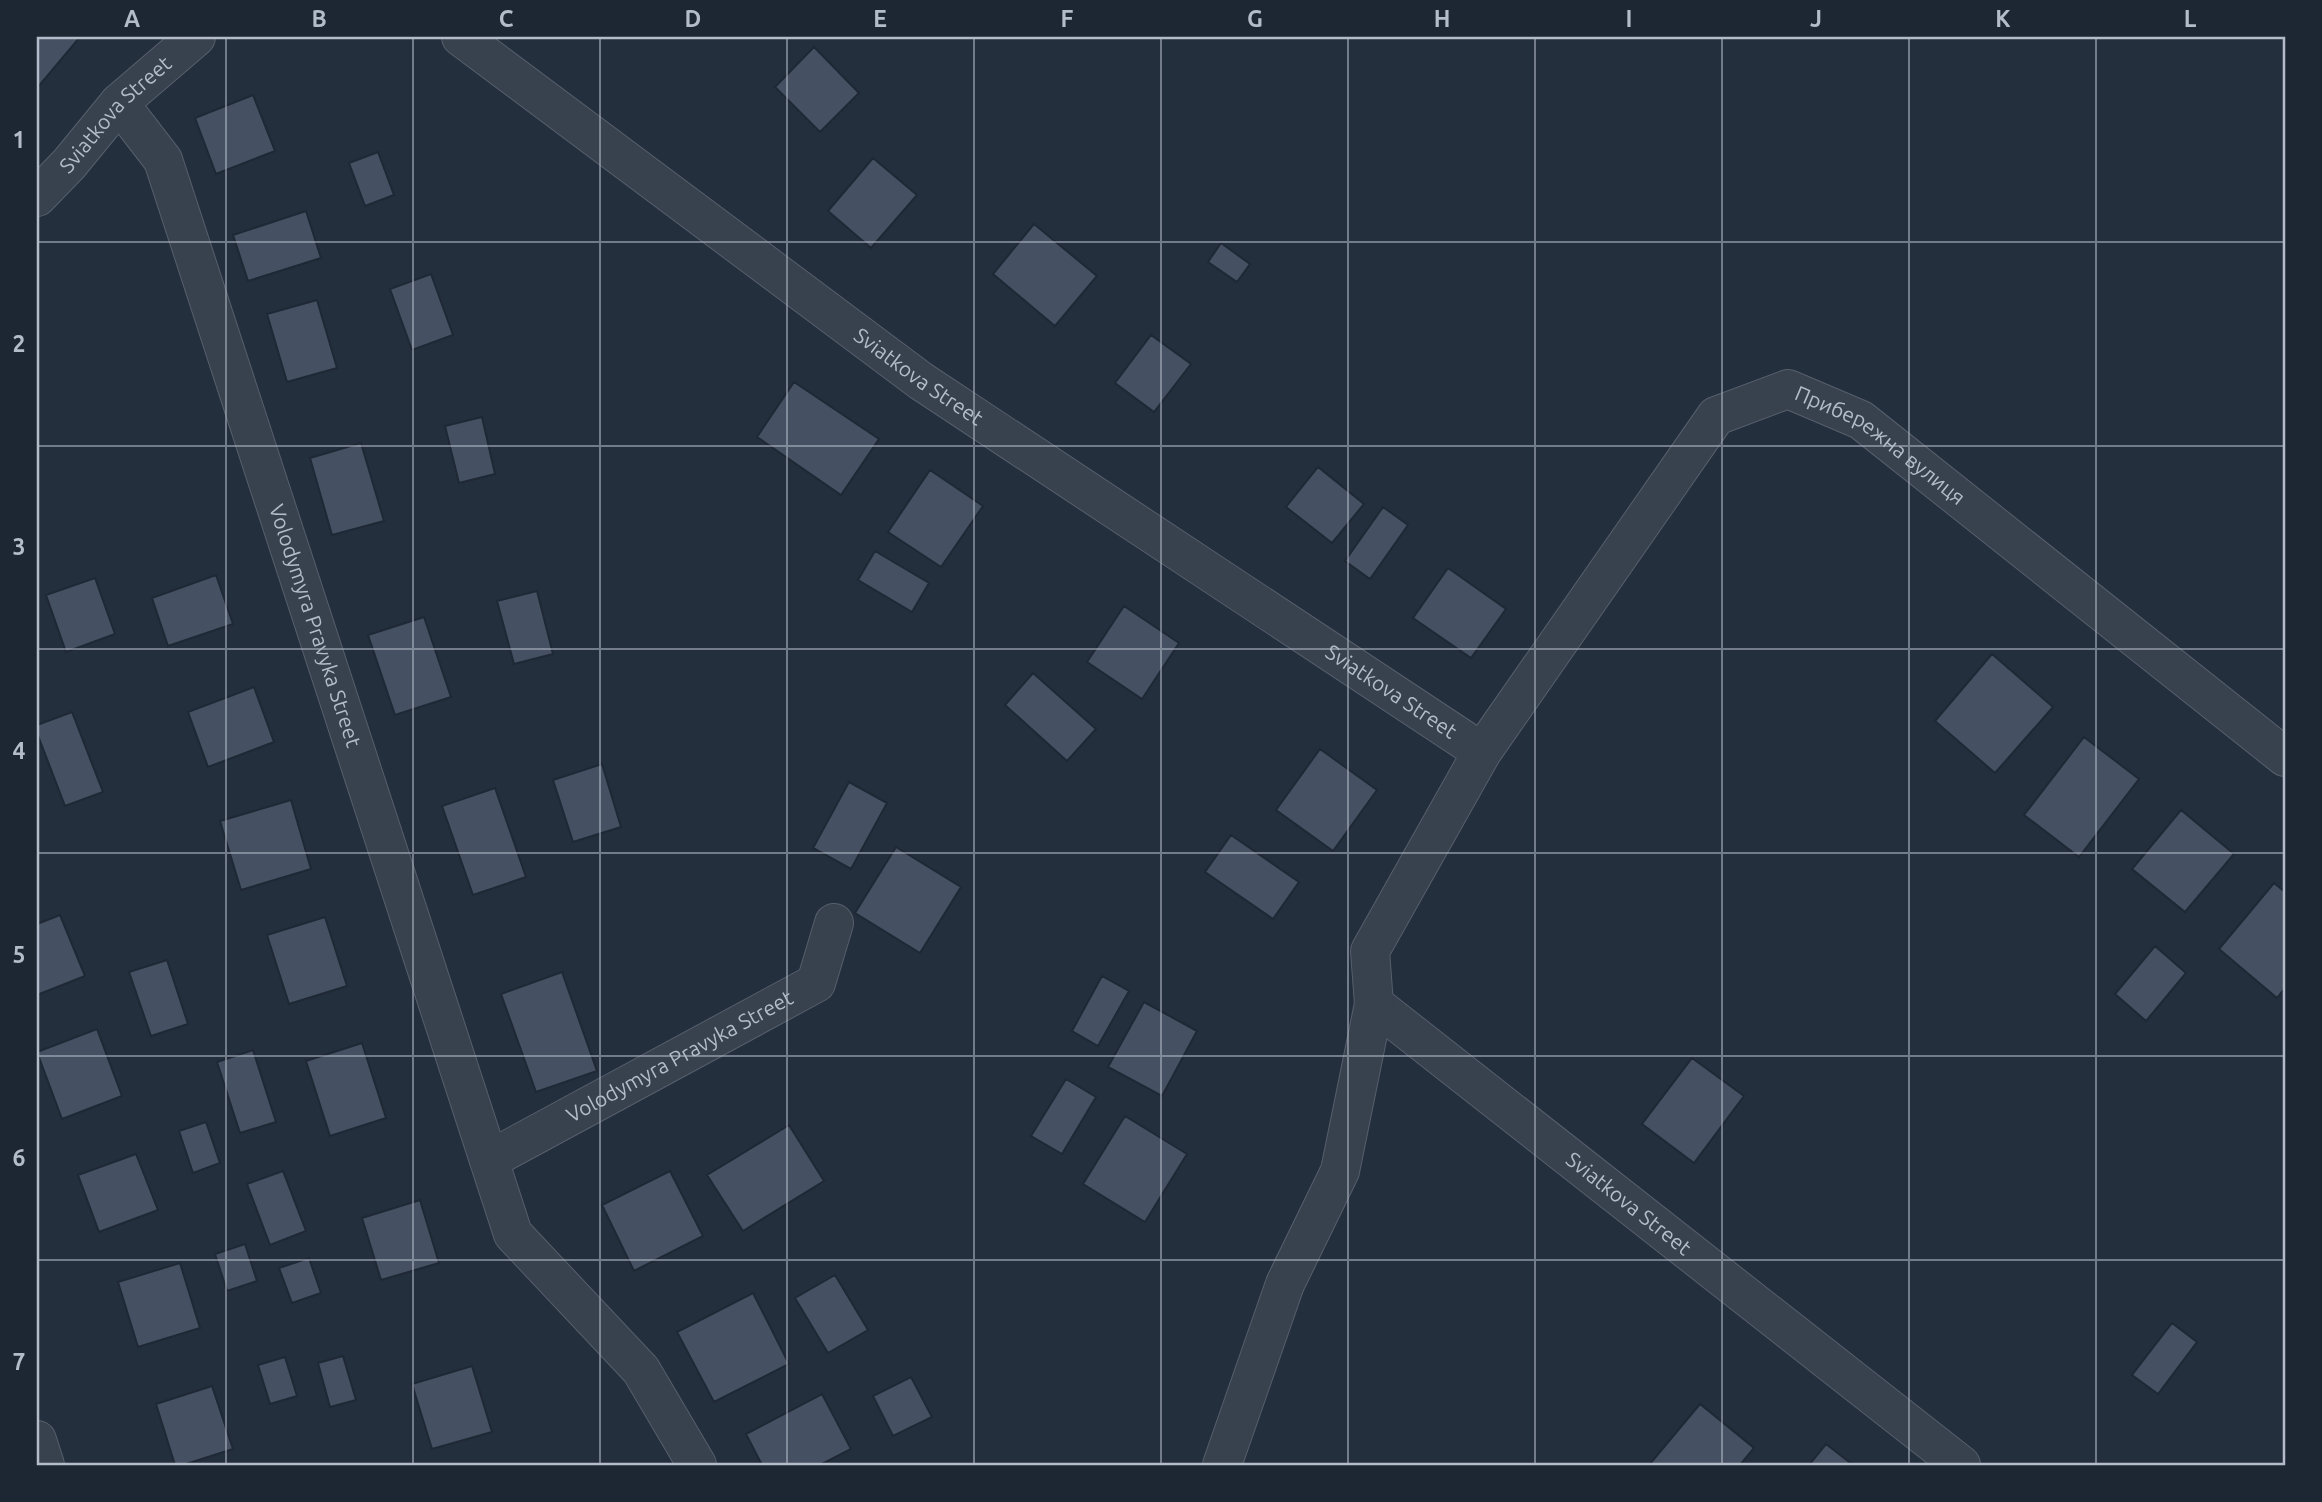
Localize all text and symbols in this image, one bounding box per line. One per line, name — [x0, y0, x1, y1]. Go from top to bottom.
text: A — [124, 6, 140, 31]
text: B — [311, 6, 327, 31]
text: C — [499, 6, 514, 31]
text: D — [685, 6, 701, 31]
text: E — [873, 6, 887, 31]
text: F — [1061, 6, 1074, 31]
text: G — [1247, 6, 1263, 31]
text: H — [1434, 6, 1450, 31]
text: I — [1626, 6, 1632, 31]
text: J — [1810, 6, 1822, 31]
text: K — [1995, 6, 2011, 31]
text: L — [2184, 6, 2197, 31]
street label: Sviatkova Street — [54, 51, 176, 177]
text: 1 — [13, 127, 25, 152]
street label: Sviatkova Street — [850, 322, 988, 430]
text: 2 — [13, 331, 25, 356]
street label: Прибережна вулиця — [1792, 380, 1970, 509]
street label: Volodymyra Pravyka Street — [265, 501, 367, 750]
text: 3 — [13, 534, 25, 559]
street label: Sviatkova Street — [1322, 639, 1462, 743]
text: 4 — [13, 738, 26, 763]
text: 5 — [13, 942, 25, 967]
street label: Volodymyra Pravyka Street — [562, 985, 797, 1127]
text: 6 — [13, 1145, 26, 1170]
street label: Sviatkova Street — [1562, 1147, 1696, 1259]
text: 7 — [13, 1349, 25, 1374]

